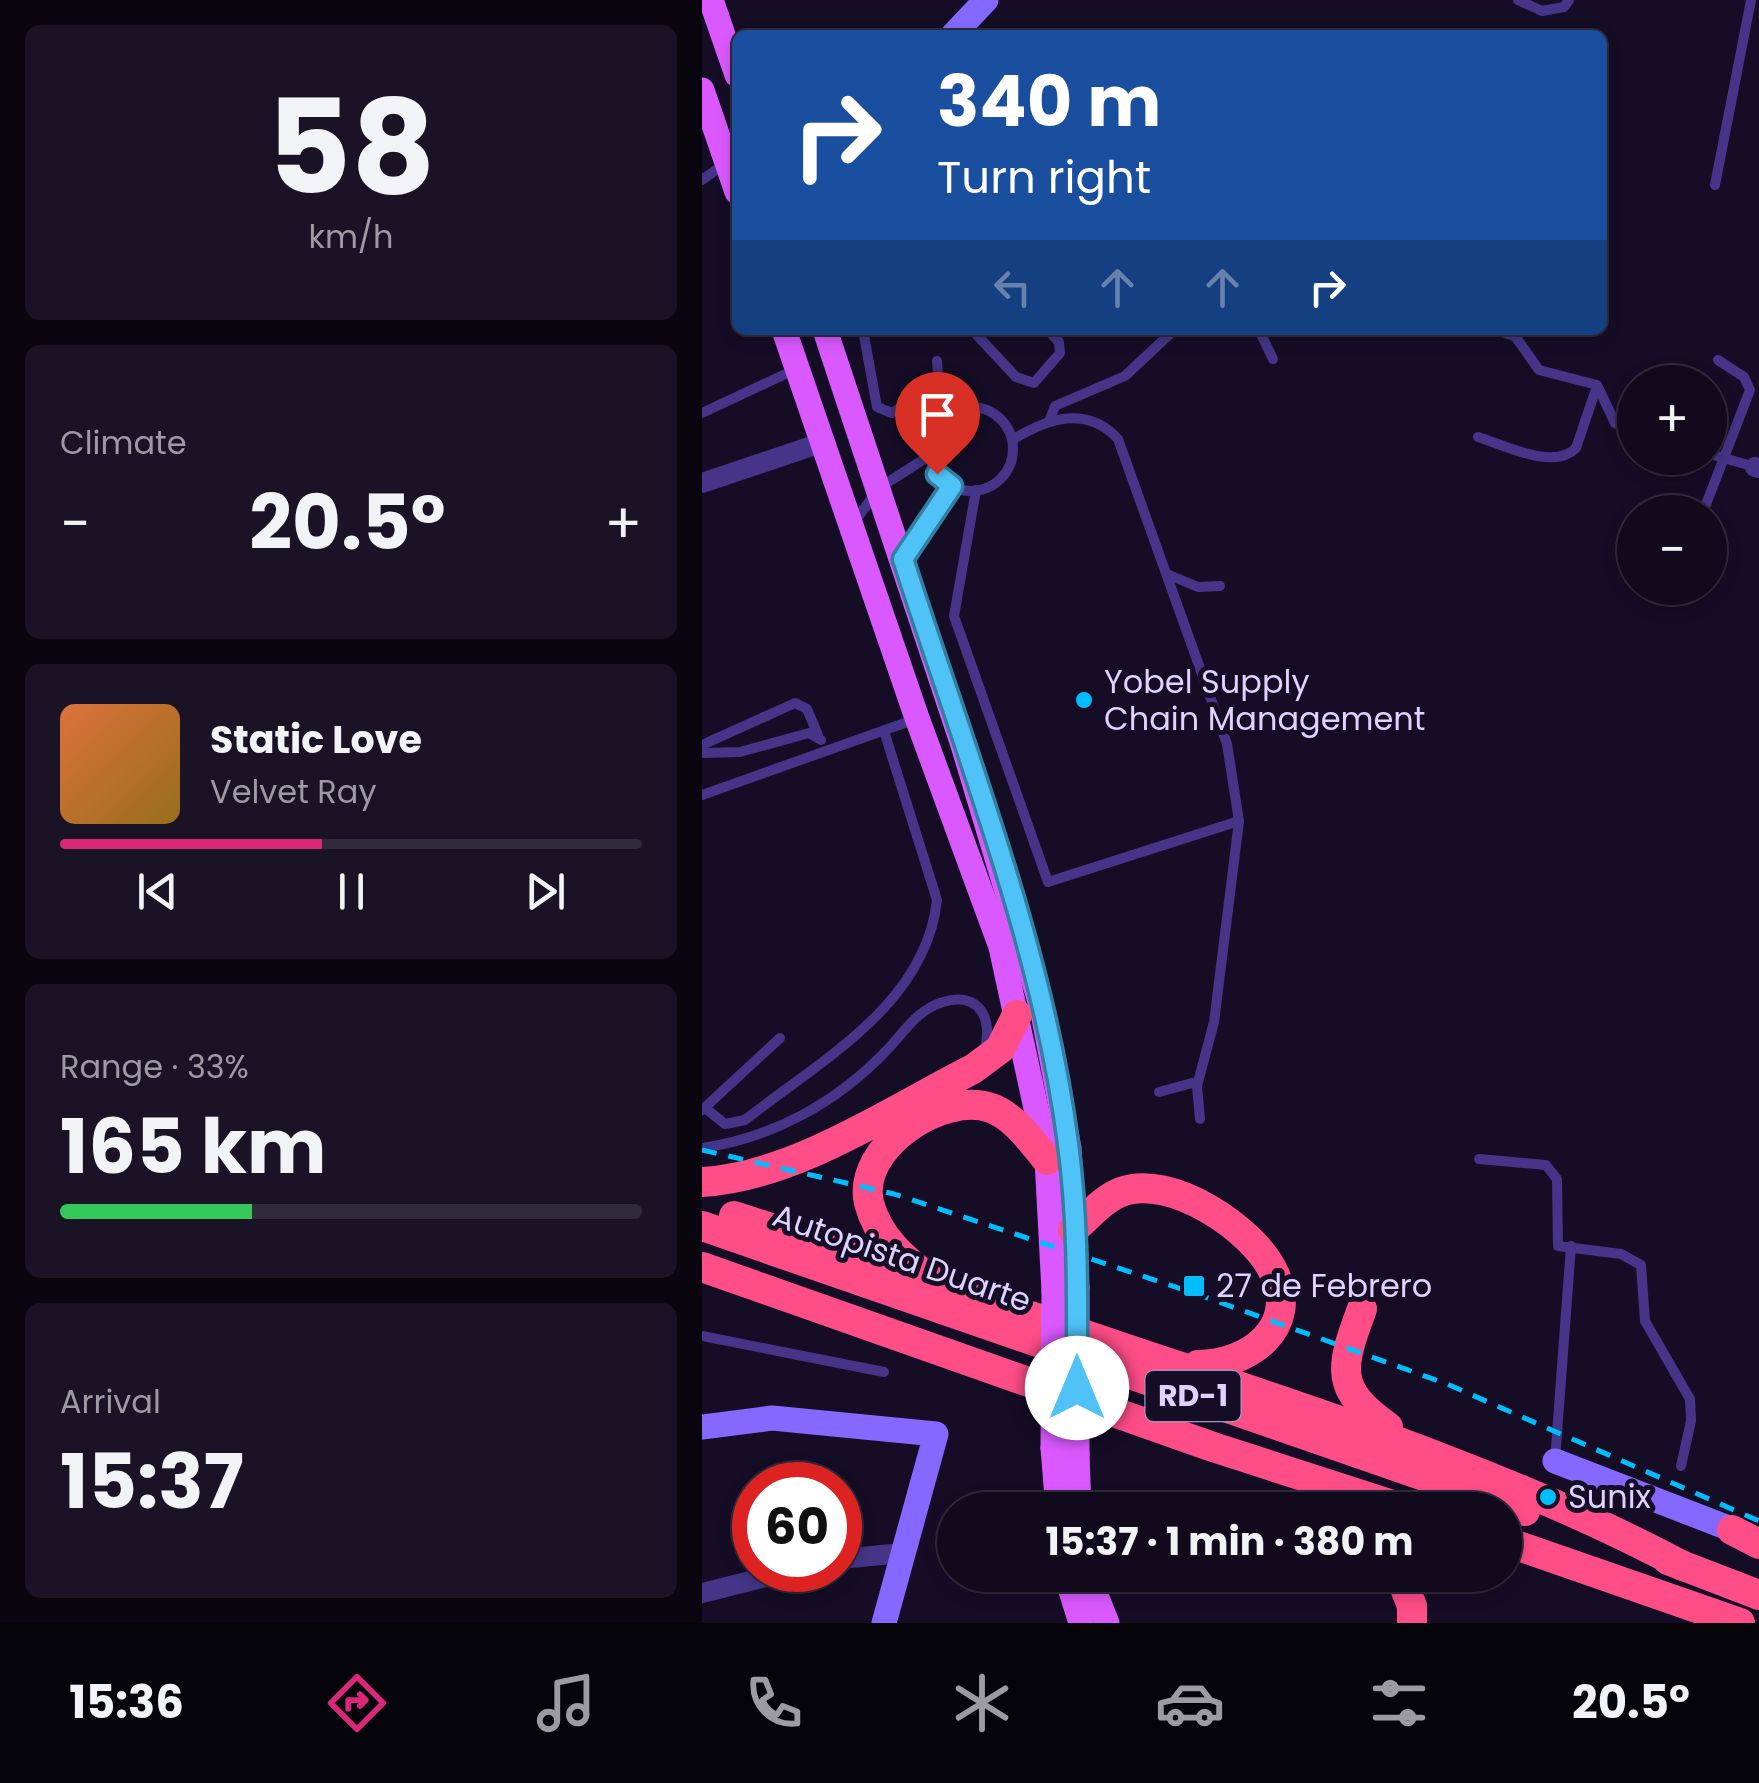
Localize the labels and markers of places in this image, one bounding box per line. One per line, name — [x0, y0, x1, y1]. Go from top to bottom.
pin — [895, 372, 980, 475]
place label: Yobel Supply Chain Management — [1104, 659, 1425, 741]
marker: Yobel Supply Chain Management — [1073, 689, 1095, 711]
place label: 27 de Febrero — [1216, 1263, 1432, 1308]
marker: 27 de Febrero — [1181, 1273, 1207, 1299]
place label: Sunix — [1568, 1474, 1651, 1519]
marker: Sunix — [1537, 1486, 1559, 1508]

